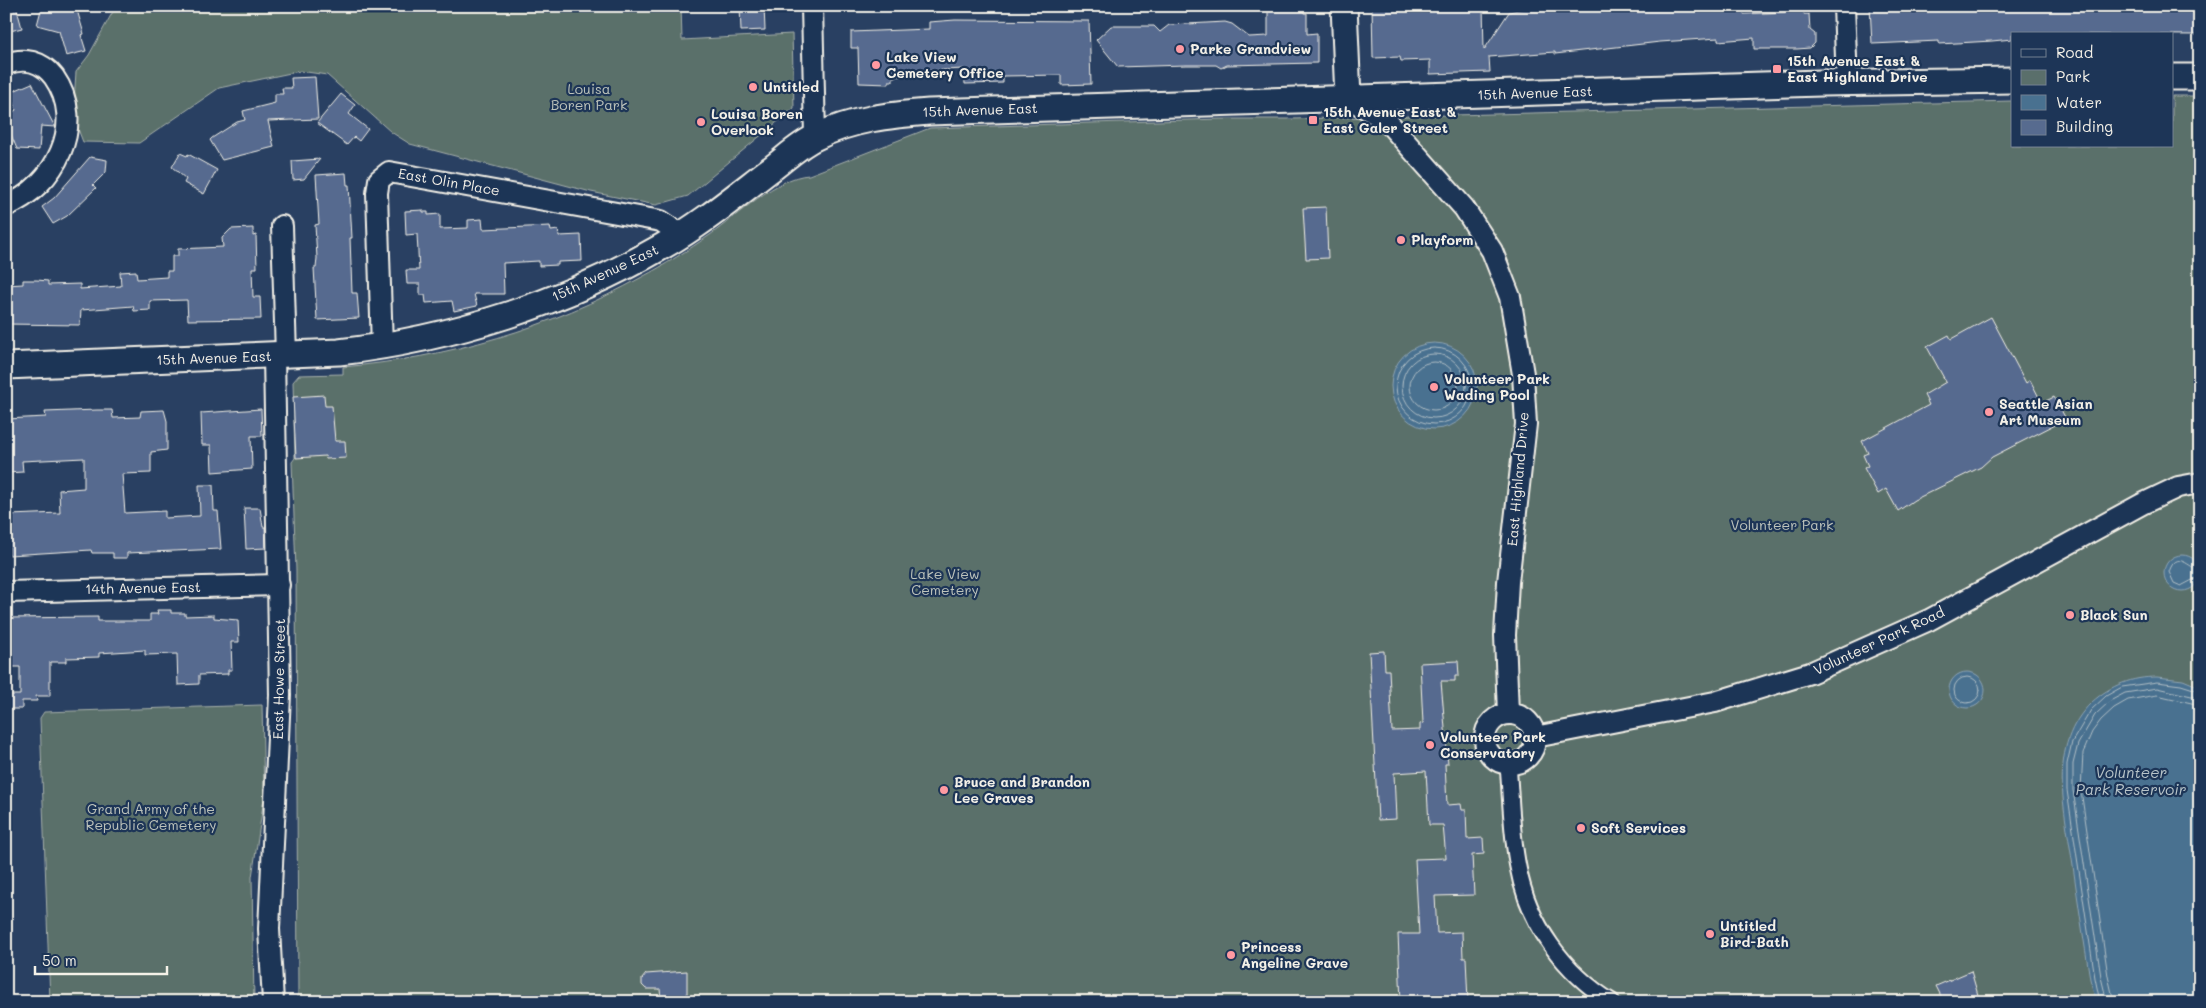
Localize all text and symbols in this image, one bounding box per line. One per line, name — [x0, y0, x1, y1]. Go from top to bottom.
legend — [2011, 32, 2174, 148]
place label: Parke Grandview — [1190, 39, 1311, 58]
text: Road — [2056, 42, 2093, 62]
marker: Parke Grandview — [1174, 43, 1186, 55]
place label: Lake View Cemetery Office — [886, 47, 1003, 82]
place label: 15th Avenue East & East Highland Drive — [1787, 51, 1928, 86]
marker: Lake View Cemetery Office — [870, 59, 882, 71]
marker: 15th Avenue East & East Highland Drive — [1771, 63, 1783, 75]
text: Park — [2056, 66, 2090, 86]
place label: Untitled — [763, 77, 819, 96]
park label: Louisa Boren Park — [551, 79, 627, 114]
marker: Untitled — [747, 81, 759, 93]
street label: 15th Avenue East — [1477, 81, 1593, 104]
text: Water — [2056, 92, 2102, 112]
street label: 15th Avenue East — [922, 98, 1038, 121]
place label: 15th Avenue East & East Galer Street — [1323, 102, 1457, 137]
place label: Louisa Boren Overlook — [711, 104, 803, 139]
marker: 15th Avenue East & East Galer Street — [1307, 114, 1319, 126]
marker: Louisa Boren Overlook — [695, 116, 707, 128]
text: Building — [2056, 116, 2113, 136]
street label: East Olin Place — [397, 163, 501, 200]
place label: Playform — [1411, 230, 1473, 249]
marker: Playform — [1395, 234, 1407, 246]
street label: 15th Avenue East — [548, 240, 661, 306]
street label: 15th Avenue East — [156, 346, 272, 369]
place label: Volunteer Park Wading Pool — [1444, 369, 1550, 404]
marker: Volunteer Park Wading Pool — [1428, 381, 1440, 393]
place label: Seattle Asian Art Museum — [1999, 394, 2092, 429]
marker: Seattle Asian Art Museum — [1983, 406, 1995, 418]
street label: East Highland Drive — [1502, 411, 1533, 547]
park label: Volunteer Park — [1731, 515, 1833, 534]
park label: Lake View Cemetery — [910, 564, 980, 599]
street label: 14th Avenue East — [85, 577, 201, 598]
street label: Volunteer Park Road — [1810, 602, 1947, 679]
place label: Black Sun — [2080, 605, 2148, 624]
marker: Black Sun — [2064, 609, 2076, 621]
street label: East Howe Street — [268, 618, 289, 740]
place label: Volunteer Park Conservatory — [1440, 727, 1546, 762]
marker: Volunteer Park Conservatory — [1424, 739, 1436, 751]
water label: Volunteer Park Reservoir — [2076, 762, 2187, 799]
place label: Bruce and Brandon Lee Graves — [954, 772, 1090, 807]
marker: Bruce and Brandon Lee Graves — [938, 784, 950, 796]
park label: Grand Army of the Republic Cemetery — [85, 799, 217, 834]
place label: Soft Services — [1591, 818, 1686, 837]
marker: Soft Services — [1575, 822, 1587, 834]
place label: Untitled Bird-Bath — [1720, 916, 1789, 951]
marker: Untitled Bird-Bath — [1704, 928, 1716, 940]
place label: Princess Angeline Grave — [1241, 937, 1348, 972]
scale bar — [35, 943, 168, 975]
marker: Princess Angeline Grave — [1225, 949, 1237, 961]
text: 50 m — [42, 950, 77, 970]

